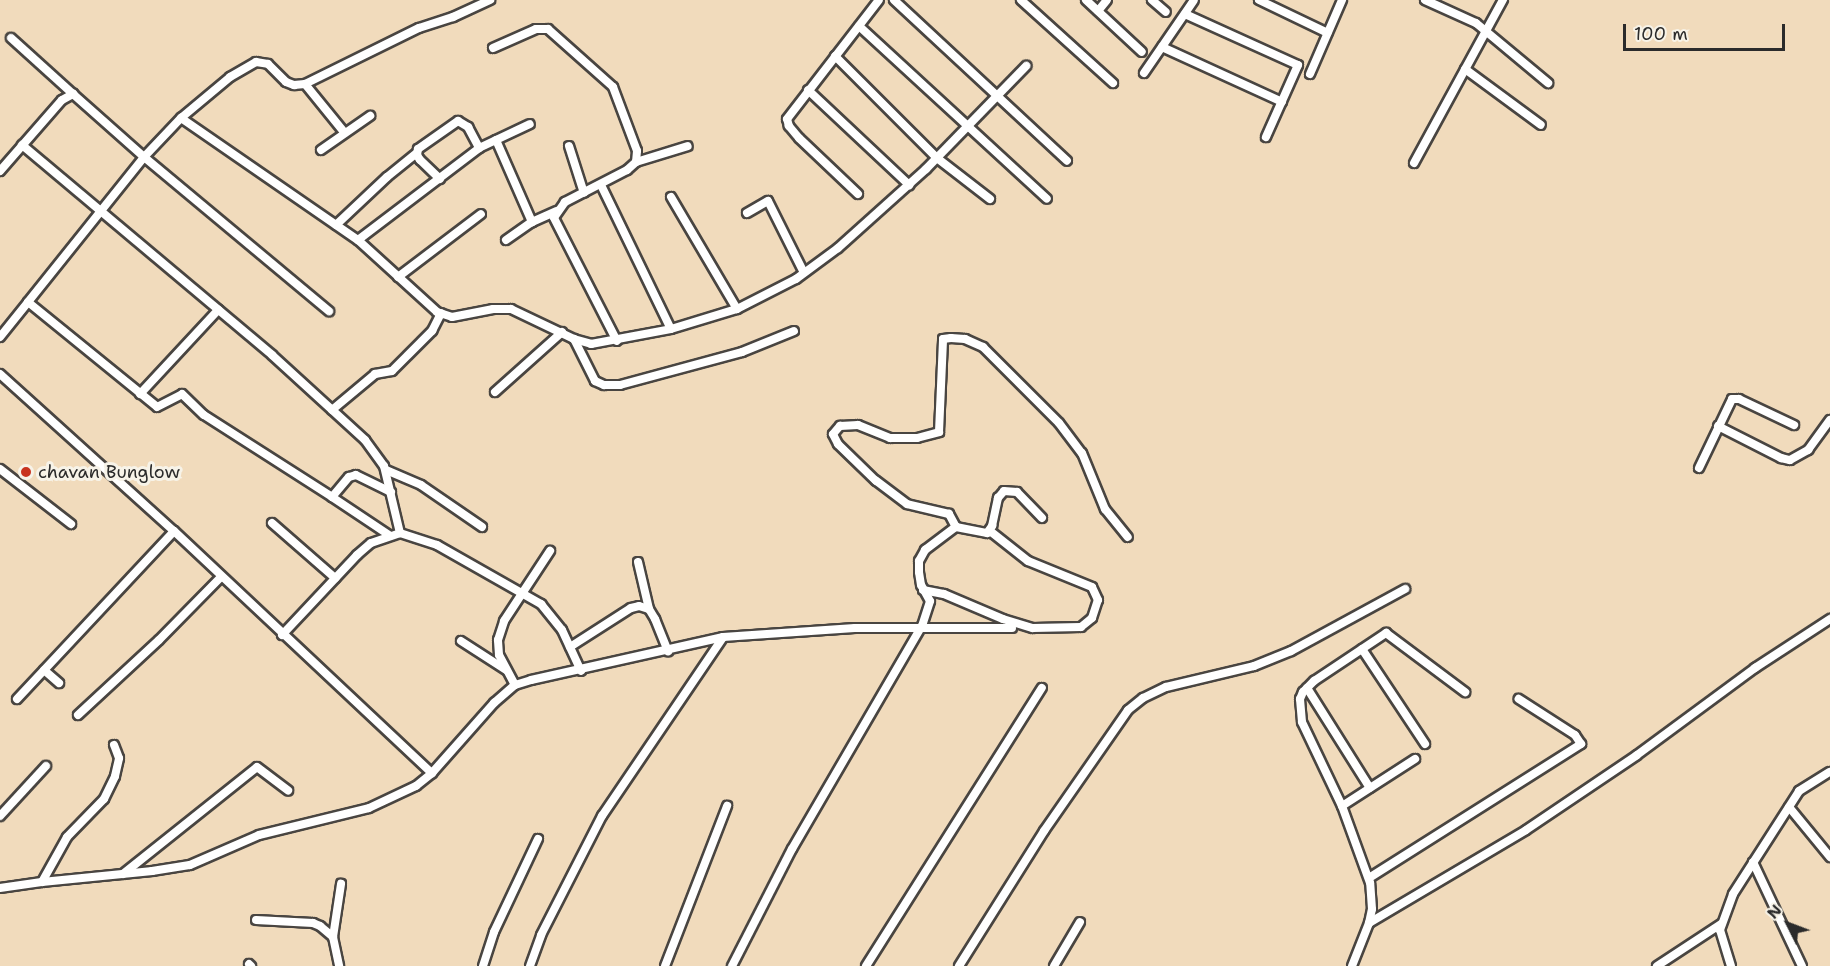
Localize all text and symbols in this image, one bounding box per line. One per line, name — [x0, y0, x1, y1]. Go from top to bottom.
scale bar — [1626, 12, 1788, 50]
text: 100 m — [1634, 22, 1688, 46]
place label: chavan Bunglow — [38, 461, 180, 483]
marker: chavan Bunglow — [19, 465, 33, 479]
north arrow — [1758, 894, 1818, 954]
text: N — [1762, 900, 1786, 923]

